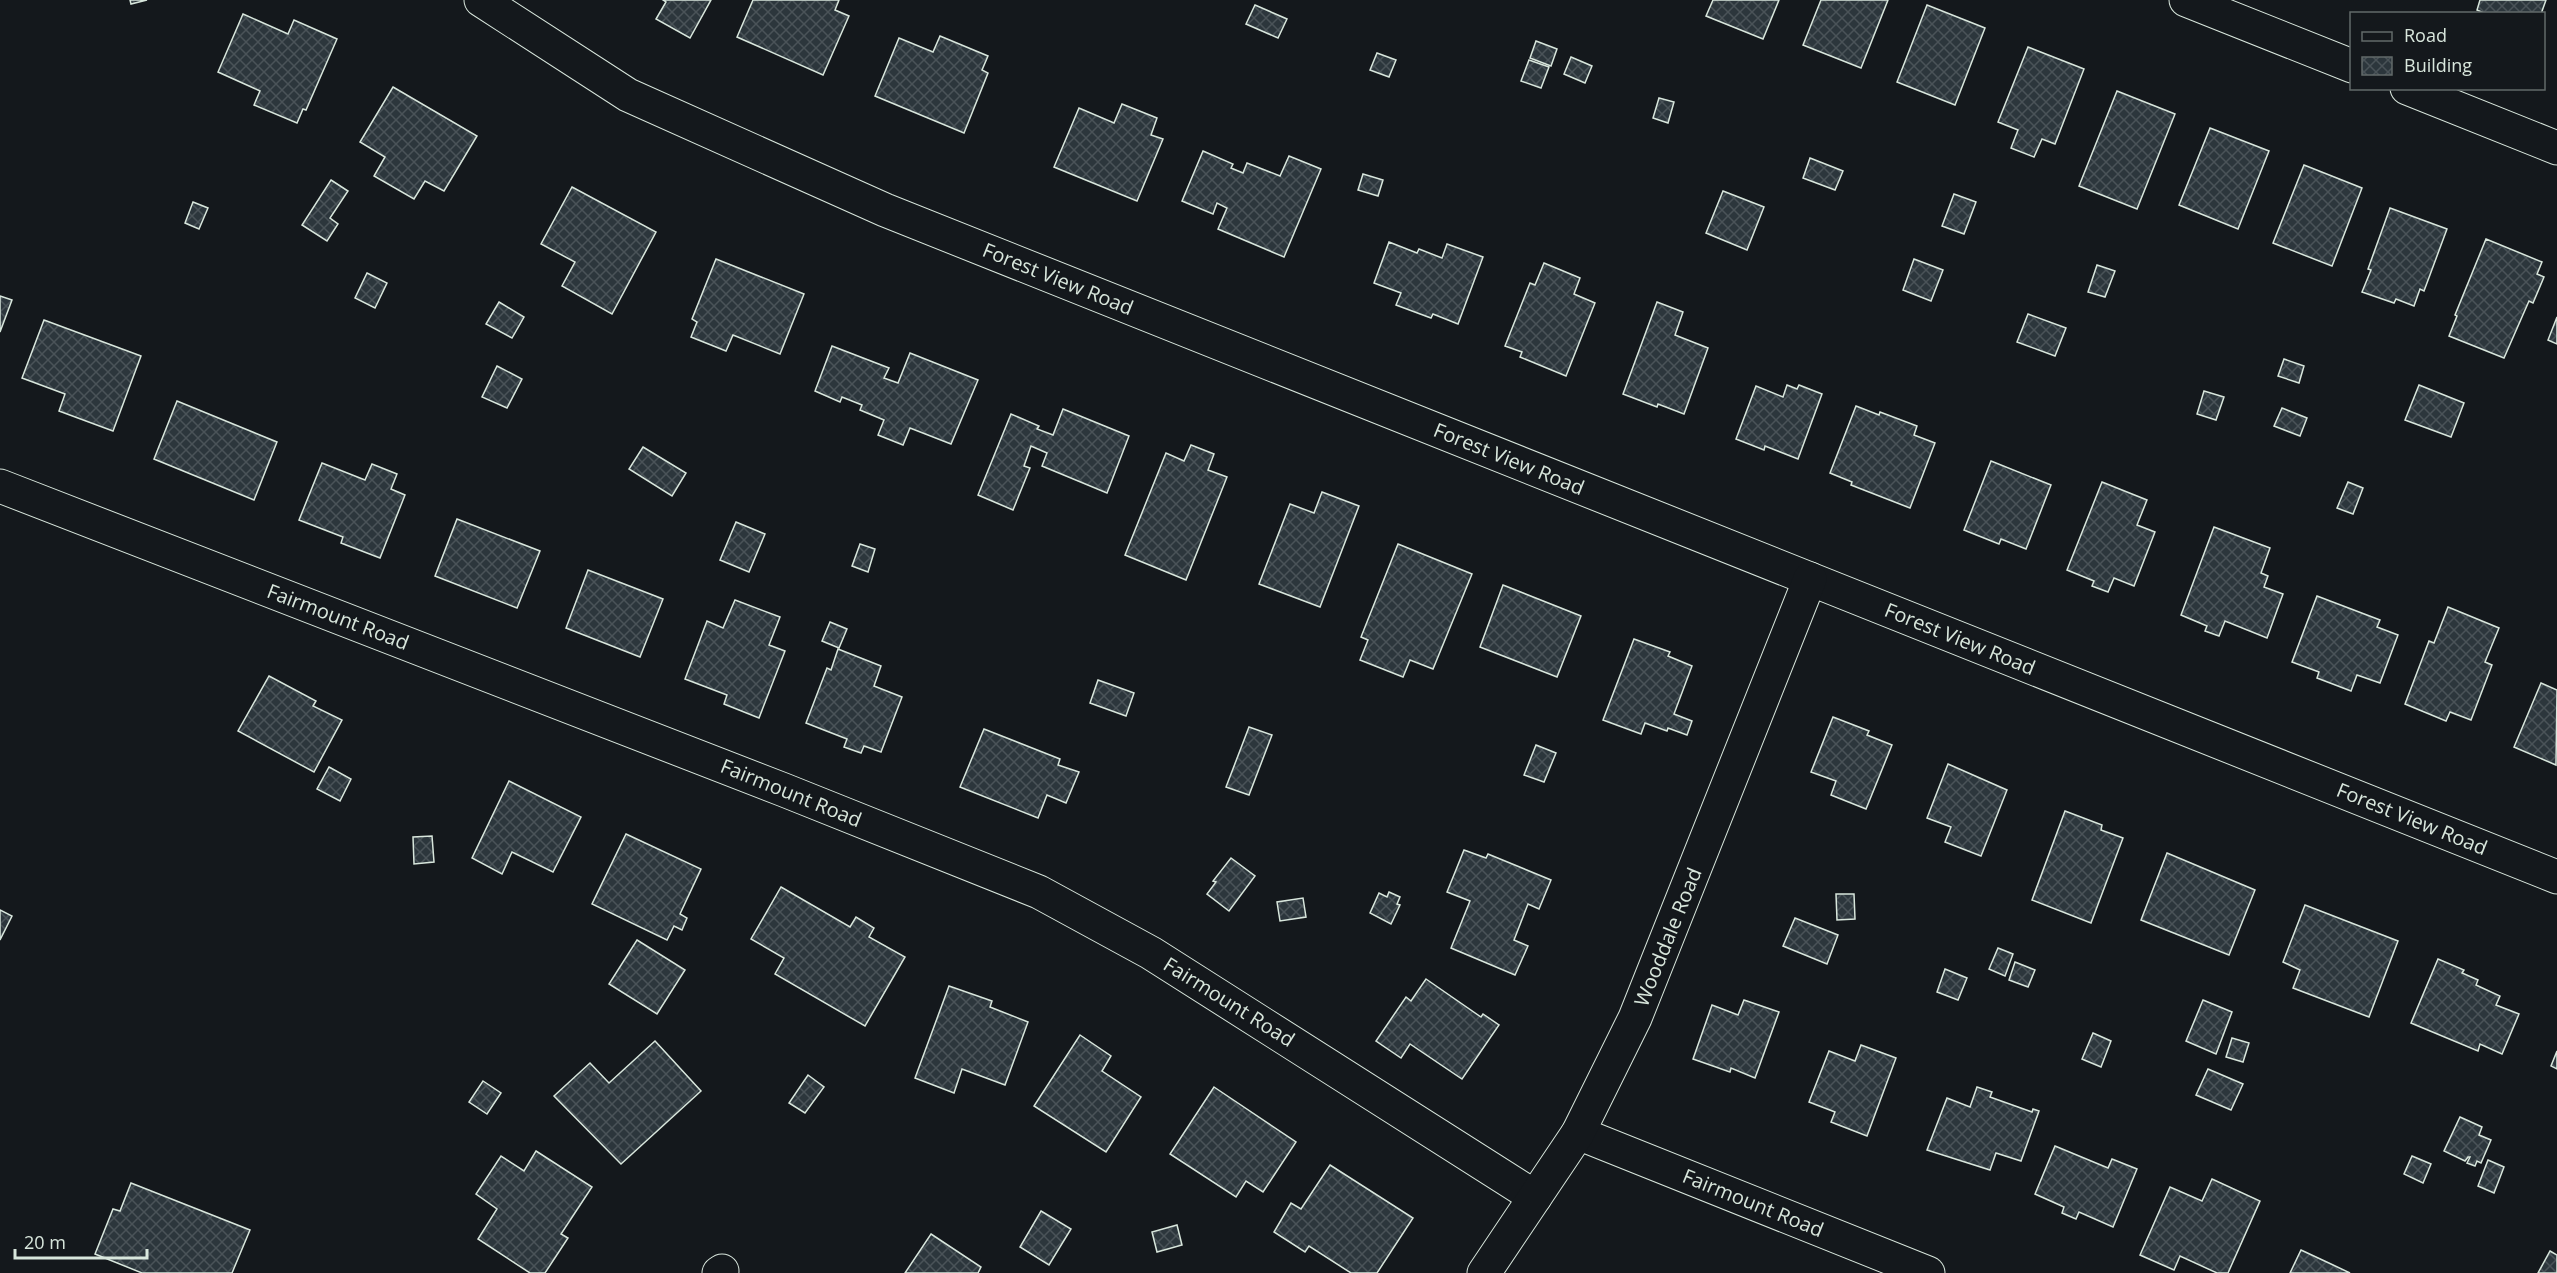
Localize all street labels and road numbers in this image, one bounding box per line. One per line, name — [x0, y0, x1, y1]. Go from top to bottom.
street label: Forest View Road — [979, 236, 1138, 321]
street label: Forest View Road — [1430, 416, 1589, 501]
street label: Fairmount Road — [263, 577, 413, 656]
street label: Forest View Road — [1881, 596, 2040, 681]
street label: Fairmount Road — [717, 752, 866, 833]
street label: Forest View Road — [2333, 776, 2492, 861]
street label: Wooddale Road — [1627, 863, 1708, 1010]
street label: Fairmount Road — [1159, 950, 1300, 1053]
street label: Fairmount Road — [1679, 1162, 1828, 1243]

